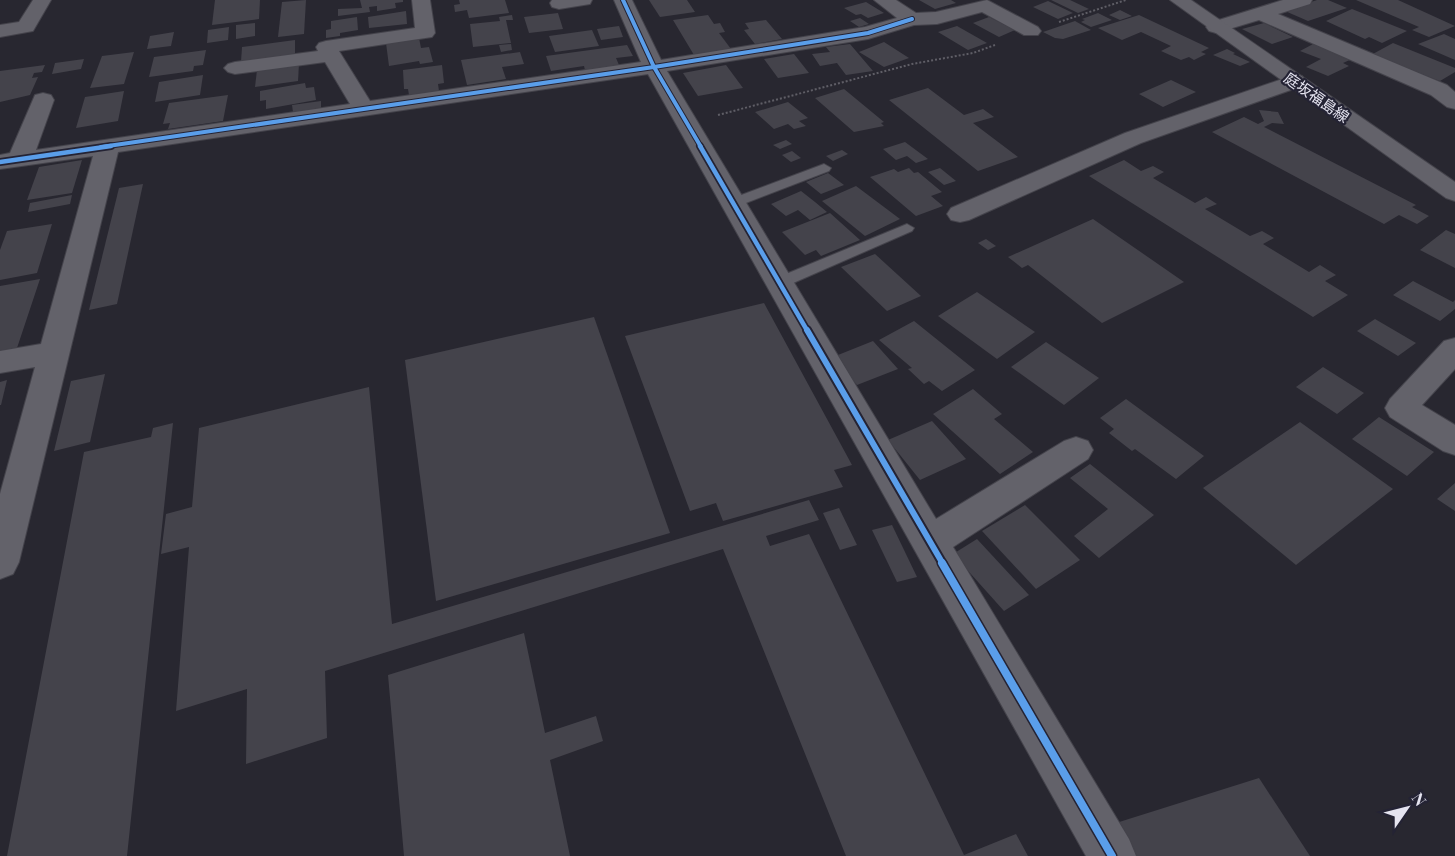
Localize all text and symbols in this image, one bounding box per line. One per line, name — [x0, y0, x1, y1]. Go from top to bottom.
street label: 庭坂福島線 — [1281, 67, 1353, 127]
north arrow — [1377, 778, 1437, 838]
text: N — [1408, 788, 1432, 810]

